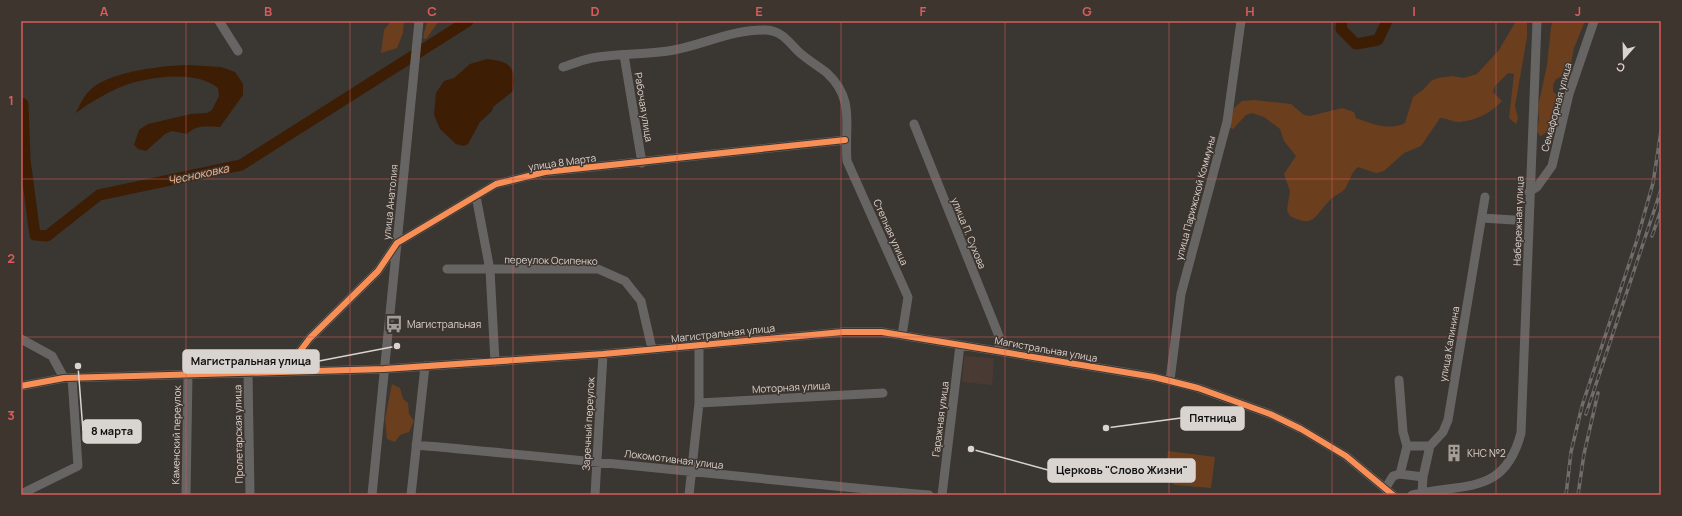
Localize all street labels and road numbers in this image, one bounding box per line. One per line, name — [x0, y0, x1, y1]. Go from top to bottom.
street label: Семафорная улица — [1537, 61, 1575, 153]
street label: Рабочая улица — [632, 71, 656, 143]
street label: улица Парижской Коммуны — [1172, 134, 1218, 262]
street label: улица 8 Марта — [527, 150, 597, 174]
street label: улица Анатолия — [379, 164, 401, 240]
street label: Набережная улица — [1509, 176, 1527, 266]
street label: улица П. Сухова — [948, 195, 990, 271]
street label: Степная улица — [870, 197, 912, 267]
street label: переулок Осипенко — [504, 252, 598, 268]
street label: улица Калинина — [1435, 305, 1463, 383]
street label: Магистральная улица — [670, 321, 776, 345]
street label: Магистральная улица — [993, 333, 1099, 365]
street label: Заречный переулок — [579, 376, 598, 471]
street label: Моторная улица — [752, 378, 830, 396]
street label: Гаражная улица — [928, 380, 952, 458]
street label: Каменский переулок — [168, 384, 184, 485]
street label: Пролетарская улица — [230, 385, 246, 483]
street label: Локомотивная улица — [624, 446, 724, 472]

